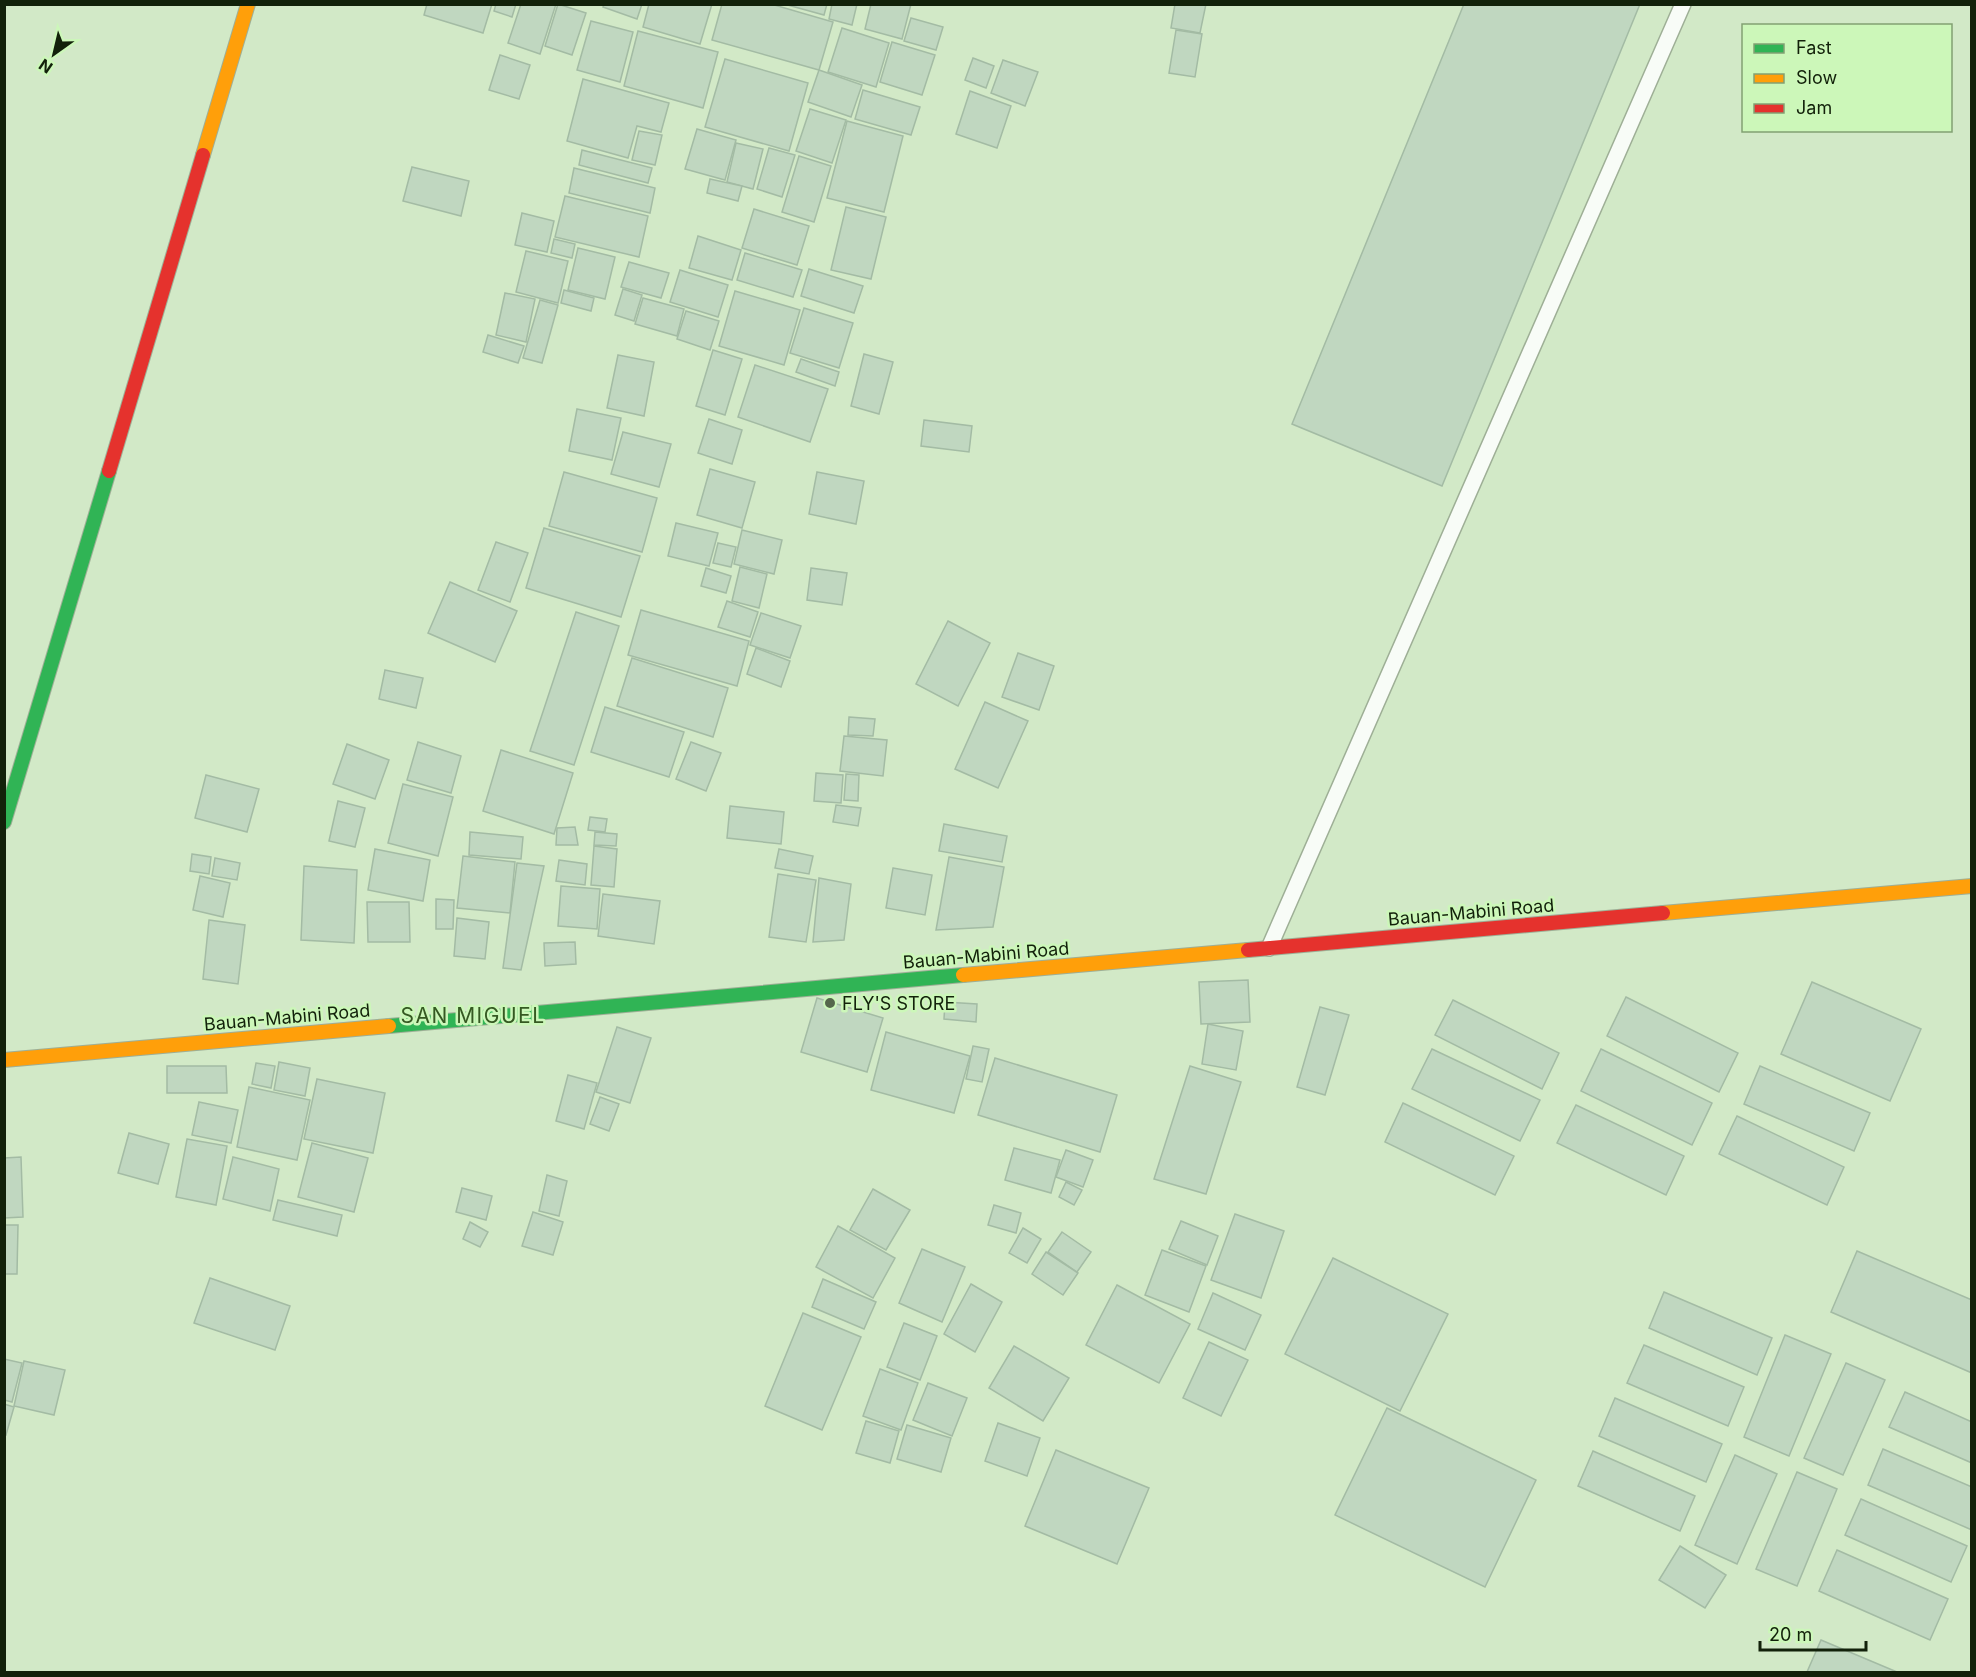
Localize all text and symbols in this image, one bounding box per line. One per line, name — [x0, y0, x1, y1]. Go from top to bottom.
north arrow — [24, 24, 84, 84]
legend — [1742, 24, 1952, 132]
text: Fast — [1796, 37, 1832, 58]
text: N — [35, 55, 56, 78]
text: Slow — [1796, 67, 1837, 88]
text: Jam — [1796, 97, 1832, 118]
street label: Bauan-Mabini Road — [1387, 894, 1555, 930]
street label: Bauan-Mabini Road — [902, 937, 1070, 973]
place label: FLY'S STORE — [842, 993, 955, 1014]
marker: FLY'S STORE — [823, 996, 837, 1010]
street label: Bauan-Mabini Road — [203, 999, 371, 1035]
district label: SAN MIGUEL — [400, 1003, 546, 1028]
scale bar — [1760, 1614, 1866, 1652]
text: 20 m — [1769, 1624, 1812, 1645]

